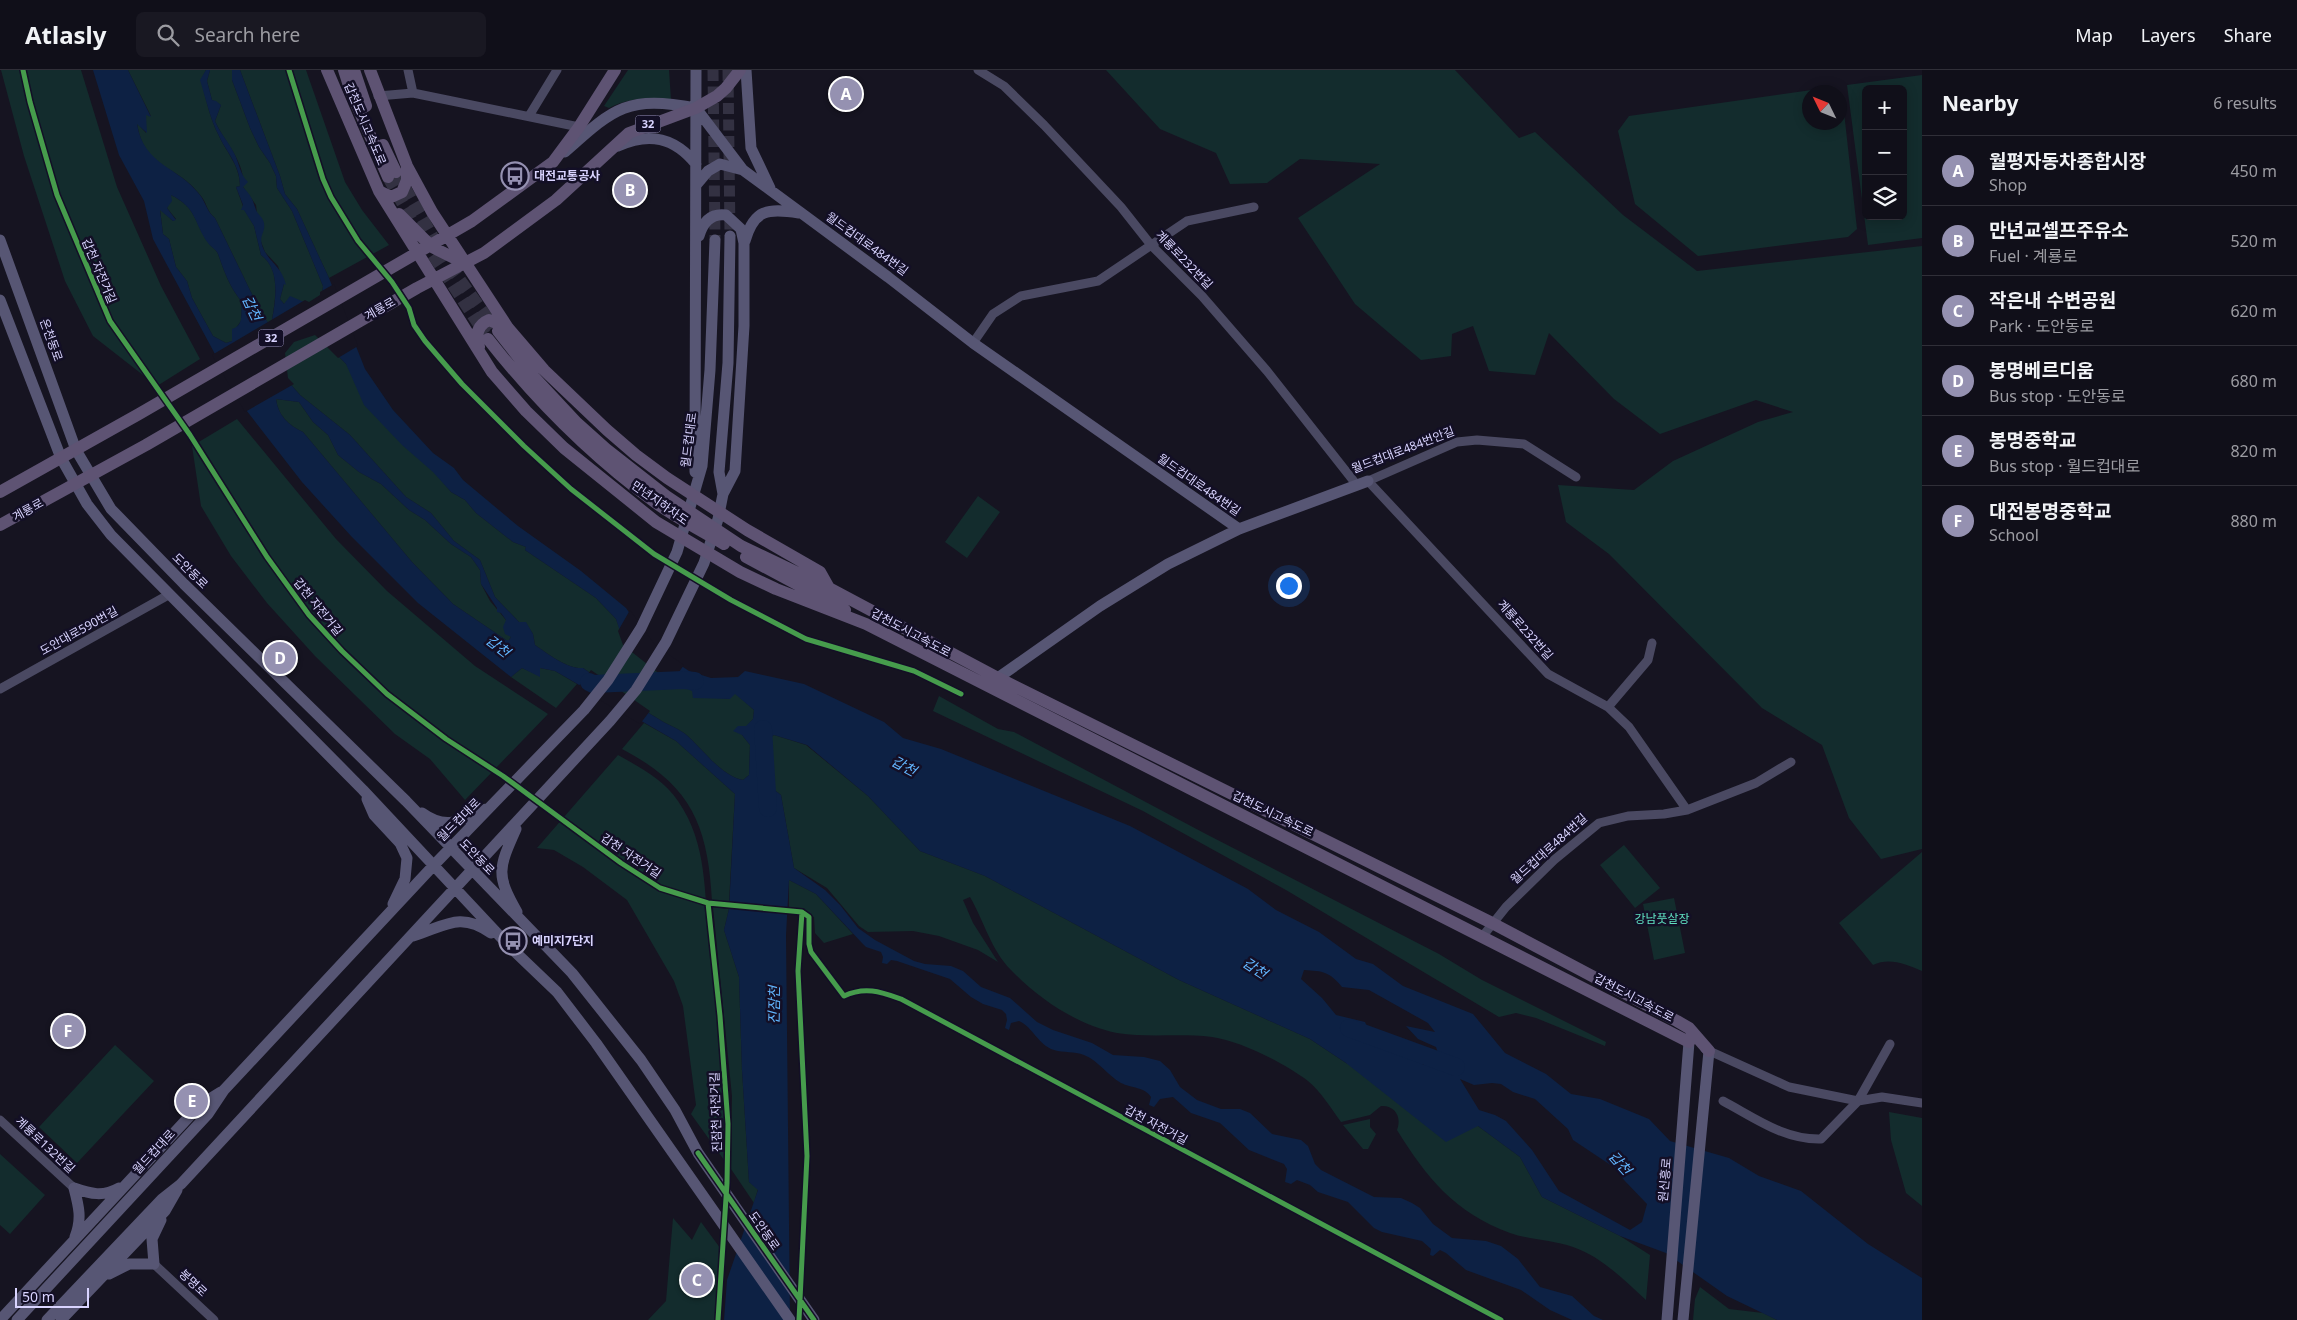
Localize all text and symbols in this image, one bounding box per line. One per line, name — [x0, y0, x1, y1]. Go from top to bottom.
search box — [136, 12, 486, 57]
text: Atlasly — [25, 18, 106, 51]
icon: search — [154, 21, 182, 49]
text: Search here — [194, 22, 300, 48]
text: Map — [2075, 23, 2113, 47]
text: Layers — [2141, 23, 2196, 47]
text: Share — [2224, 23, 2272, 47]
pin: A — [830, 75, 862, 113]
street label: 갑천도시고속도로 — [340, 80, 391, 168]
north arrow — [1802, 85, 1847, 130]
map controls — [1862, 85, 1907, 220]
button: + — [1862, 85, 1907, 130]
text: Nearby — [1942, 89, 2018, 117]
text: 6 results — [2213, 92, 2277, 114]
road number: 32 — [636, 116, 660, 132]
button: − — [1862, 130, 1907, 175]
text: 월평자동차종합시장 — [1989, 148, 2146, 174]
text: A — [1952, 160, 1964, 182]
text: 450 m — [2230, 160, 2277, 182]
bus stop icon: 대전교통공사 — [500, 161, 530, 191]
place label: 대전교통공사 — [534, 167, 600, 184]
pin: B — [614, 171, 646, 209]
text: Shop — [1989, 174, 2027, 196]
button: layers — [1862, 175, 1907, 220]
street label: 월드컵대로484번길 — [823, 208, 912, 279]
text: 만년교셀프주유소 — [1989, 217, 2129, 243]
street label: 계룡로232번길 — [1152, 226, 1217, 293]
text: B — [1953, 230, 1963, 252]
text: 520 m — [2230, 230, 2277, 252]
street label: 갑천 자전거길 — [78, 236, 121, 306]
text: Fuel · 계룡로 — [1989, 245, 2077, 267]
text: 작은내 수변공원 — [1989, 287, 2116, 313]
water label: 갑천 — [238, 292, 267, 324]
street label: 계룡로 — [361, 293, 398, 324]
text: C — [1953, 300, 1963, 322]
text: 620 m — [2230, 300, 2277, 322]
text: Park · 도안동로 — [1989, 315, 2094, 337]
street label: 온천동로 — [36, 316, 67, 363]
road number: 32 — [258, 330, 284, 346]
text: 봉명베르디움 — [1989, 357, 2094, 383]
text: D — [1952, 370, 1964, 392]
text: 680 m — [2230, 370, 2277, 392]
text: Bus stop · 도안동로 — [1989, 385, 2126, 407]
street label: 월드컵대로 — [677, 412, 700, 468]
street label: 월드컵대로484번안길 — [1349, 422, 1457, 477]
text: 봉명중학교 — [1989, 427, 2076, 453]
text: E — [1954, 440, 1962, 462]
text: 820 m — [2230, 440, 2277, 462]
street label: 월드컵대로484번길 — [1154, 450, 1244, 520]
text: Bus stop · 월드컵대로 — [1989, 455, 2140, 477]
street label: 만년지하차도 — [628, 477, 692, 529]
street label: 계룡로 — [9, 494, 46, 525]
text: 대전봉명중학교 — [1989, 498, 2111, 524]
text: F — [1954, 510, 1962, 532]
text: 880 m — [2230, 510, 2277, 532]
text: School — [1989, 524, 2039, 546]
street label: 도안동로 — [169, 549, 212, 592]
your location — [1276, 573, 1302, 599]
street label: 갑천 자전거길 — [290, 574, 347, 639]
street label: 계룡로232번길 — [1494, 596, 1557, 664]
street label: 도안대로590번길 — [37, 602, 121, 659]
street label: 갑천도시고속도로 — [868, 604, 954, 661]
water label: 갑천 — [482, 630, 515, 662]
pin: D — [264, 639, 296, 677]
water label: 갑천 — [888, 751, 921, 781]
street label: 갑천도시고속도로 — [1230, 787, 1317, 841]
street label: 월드컵대로 — [433, 794, 484, 845]
street label: 월드컵대로484번길 — [1507, 810, 1591, 888]
street label: 갑천 자전거길 — [598, 829, 665, 882]
street label: 도안동로 — [456, 835, 499, 878]
park label: 강남풋살장 — [1634, 910, 1690, 927]
bus stop icon: 예미지7단지 — [498, 926, 528, 956]
place label: 예미지7단지 — [532, 932, 594, 949]
water label: 갑천 — [1239, 953, 1272, 983]
street label: 갑천도시고속도로 — [1591, 969, 1677, 1026]
water label: 진잠천 — [764, 984, 783, 1024]
pin: F — [52, 1012, 84, 1050]
street label: 진잠천 자전거길 — [706, 1072, 725, 1152]
pin: E — [176, 1082, 208, 1120]
street label: 갑천 자전거길 — [1122, 1101, 1191, 1148]
street label: 계룡로132번길 — [12, 1113, 79, 1177]
street label: 월드컵대로 — [129, 1126, 179, 1178]
water label: 갑천 — [1605, 1147, 1637, 1179]
street label: 원신흥로 — [1654, 1157, 1675, 1203]
street label: 도안동로 — [745, 1208, 784, 1254]
pin: C — [681, 1261, 713, 1299]
street label: 봉명로 — [175, 1265, 211, 1300]
scale bar — [15, 1285, 89, 1308]
text: 50 m — [22, 1287, 55, 1306]

